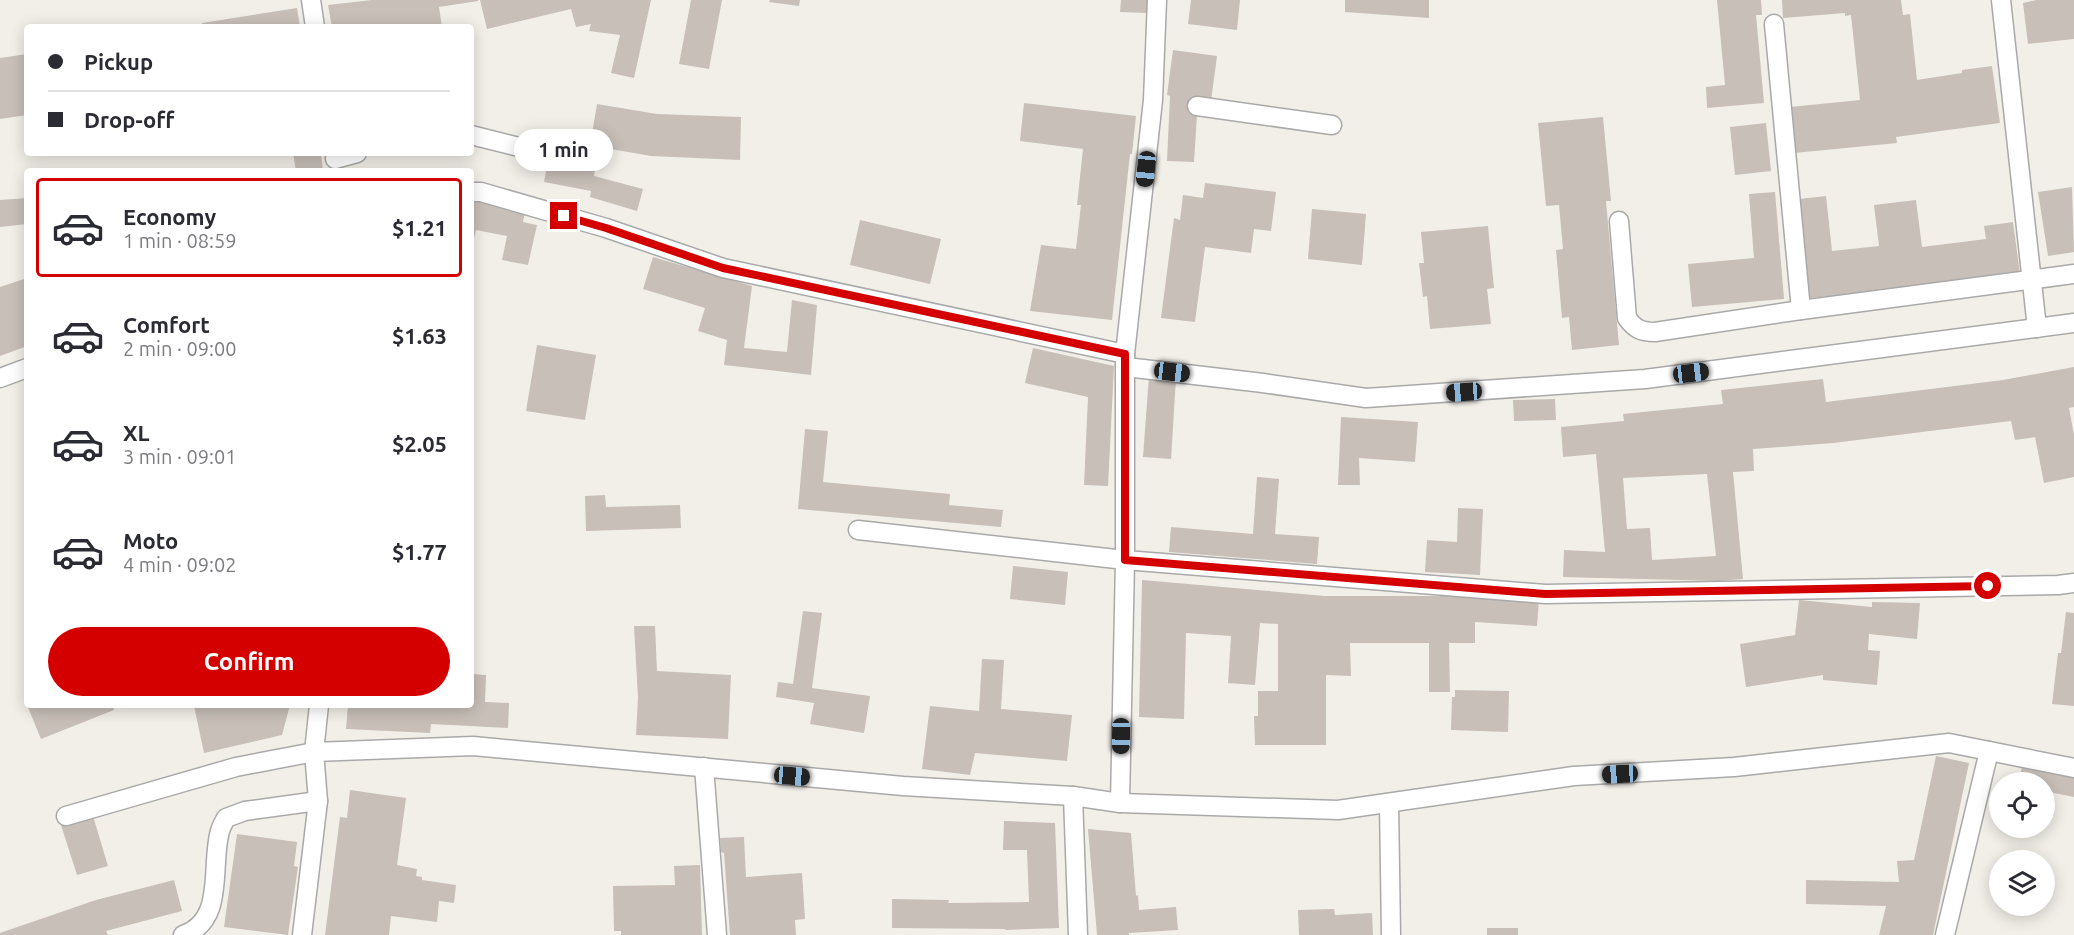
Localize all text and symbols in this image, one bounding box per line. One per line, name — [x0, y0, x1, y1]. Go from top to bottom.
text: Pickup — [84, 49, 153, 74]
text: Drop-off — [84, 107, 174, 132]
callout: 1 min — [514, 129, 614, 171]
text: 1 min — [538, 138, 589, 161]
car — [1135, 150, 1157, 188]
icon: car — [51, 201, 105, 255]
route end — [550, 202, 577, 229]
text: Economy — [123, 204, 216, 229]
text: $1.21 — [392, 215, 447, 240]
text: 1 min · 08:59 — [123, 229, 237, 252]
icon: car — [51, 309, 105, 363]
text: Comfort — [123, 312, 210, 337]
text: $1.63 — [392, 323, 447, 348]
text: 2 min · 09:00 — [123, 337, 237, 360]
car — [1153, 361, 1191, 383]
car — [1672, 362, 1710, 384]
car — [1445, 382, 1483, 402]
icon: car — [51, 417, 105, 471]
text: XL — [123, 420, 150, 445]
text: $2.05 — [392, 431, 447, 456]
text: 3 min · 09:01 — [123, 445, 237, 468]
icon: car — [51, 525, 105, 579]
text: Moto — [123, 528, 178, 553]
text: $1.77 — [392, 539, 447, 564]
text: 4 min · 09:02 — [123, 553, 237, 576]
route start — [1974, 572, 2001, 599]
button: Confirm — [48, 627, 450, 696]
car — [1112, 718, 1130, 754]
car — [1602, 764, 1638, 784]
car — [773, 765, 811, 787]
map controls — [1989, 772, 2055, 916]
button: locate — [1989, 772, 2055, 838]
button: layers — [1989, 850, 2055, 916]

